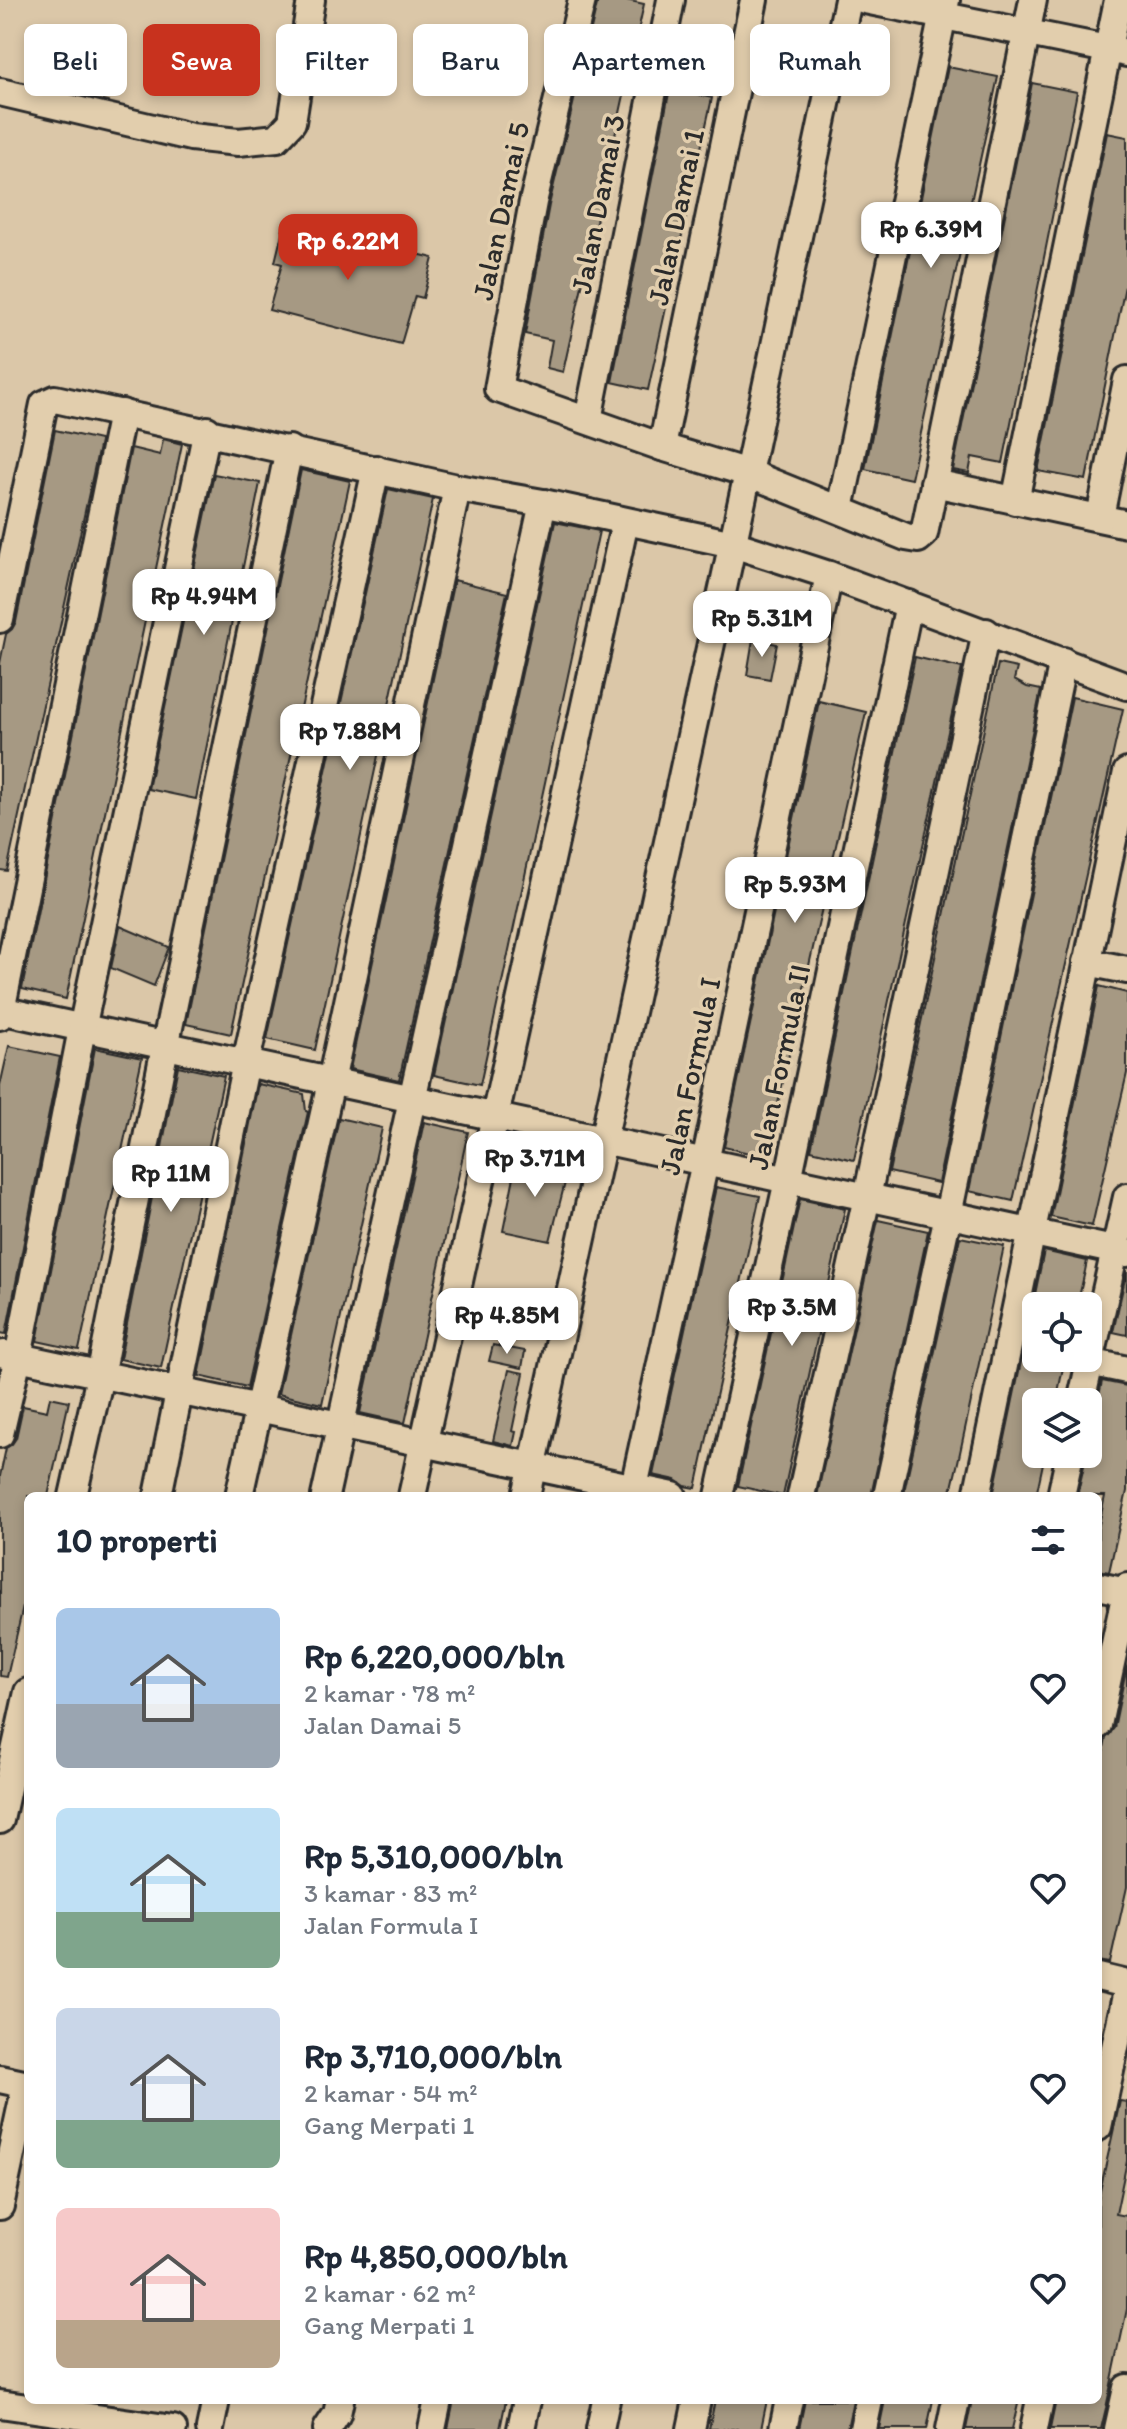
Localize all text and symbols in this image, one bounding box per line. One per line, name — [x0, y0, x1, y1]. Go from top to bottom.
chip: Beli — [24, 24, 127, 96]
chip: Sewa — [143, 24, 260, 96]
chip: Filter — [276, 24, 397, 96]
chip: Baru — [413, 24, 528, 96]
chip: Apartemen — [544, 24, 734, 96]
chip: Rumah — [750, 24, 890, 96]
street label: Jalan Damai 3 — [562, 111, 633, 297]
street label: Jalan Damai 5 — [464, 118, 537, 303]
street label: Jalan Damai 1 — [639, 125, 712, 309]
pin: Rp 6.39M — [848, 202, 1014, 270]
text: Rp 6.39M — [879, 212, 983, 244]
pin: Rp 6.22M — [265, 214, 431, 282]
text: Rp 6.22M — [296, 224, 400, 256]
pin: Rp 4.94M — [121, 569, 287, 637]
text: Rp 4.94M — [151, 579, 258, 611]
pin: Rp 5.31M — [679, 591, 845, 659]
text: Rp 5.31M — [711, 601, 813, 633]
pin: Rp 7.88M — [267, 704, 433, 772]
text: Rp 7.88M — [298, 714, 402, 746]
pin: Rp 5.93M — [712, 857, 878, 925]
text: Rp 5.93M — [743, 867, 847, 899]
street label: Jalan Formula II — [739, 961, 818, 1173]
street label: Jalan Formula I — [650, 974, 729, 1178]
pin: Rp 3.71M — [452, 1131, 618, 1199]
text: Rp 3.71M — [484, 1141, 586, 1173]
pin: Rp 11M — [106, 1146, 236, 1214]
text: Rp 11M — [131, 1156, 211, 1188]
pin: Rp 3.5M — [718, 1280, 866, 1348]
pin: Rp 4.85M — [424, 1288, 590, 1356]
text: Rp 3.5M — [747, 1290, 837, 1322]
map controls — [1022, 1292, 1102, 1468]
button: locate — [1022, 1292, 1102, 1372]
text: Rp 4.85M — [454, 1298, 560, 1330]
button: layers — [1022, 1388, 1102, 1468]
icon: filters — [1026, 1518, 1070, 1562]
text: 10 properti — [56, 1520, 218, 1561]
text: Rp 6,220,000/bln — [304, 1636, 565, 1677]
icon: home — [120, 1640, 216, 1736]
icon: heart — [1026, 1666, 1070, 1710]
text: 2 kamar · 78 m² — [304, 1677, 475, 1709]
text: Jalan Damai 5 — [304, 1709, 461, 1741]
text: Rp 5,310,000/bln — [304, 1836, 563, 1877]
icon: home — [120, 1840, 216, 1936]
icon: heart — [1026, 1866, 1070, 1910]
text: 3 kamar · 83 m² — [304, 1877, 477, 1909]
text: Jalan Formula I — [304, 1909, 479, 1941]
text: Rp 3,710,000/bln — [304, 2036, 562, 2077]
icon: home — [120, 2040, 216, 2136]
icon: heart — [1026, 2066, 1070, 2110]
text: 2 kamar · 54 m² — [304, 2077, 478, 2109]
text: Gang Merpati 1 — [304, 2109, 474, 2141]
text: Rp 4,850,000/bln — [304, 2236, 568, 2277]
icon: home — [120, 2240, 216, 2336]
icon: heart — [1026, 2266, 1070, 2310]
text: 2 kamar · 62 m² — [304, 2277, 476, 2309]
text: Gang Merpati 1 — [304, 2309, 474, 2341]

